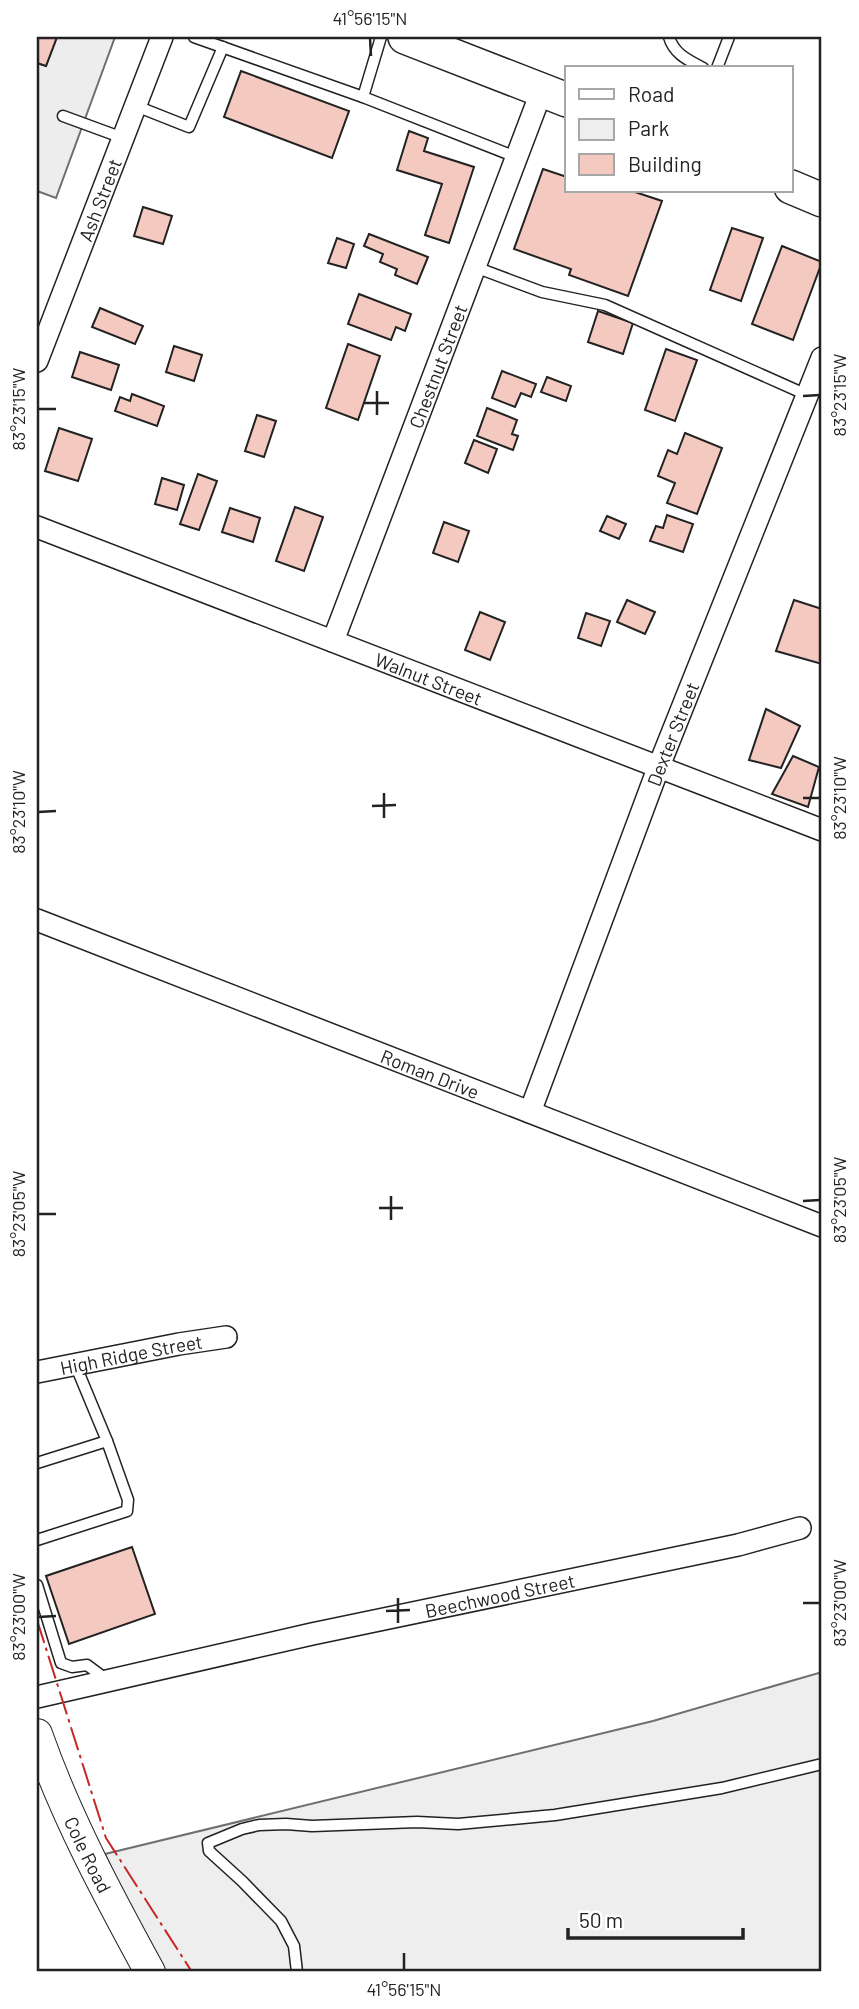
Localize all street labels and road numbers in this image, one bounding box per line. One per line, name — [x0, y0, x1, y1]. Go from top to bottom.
street label: Ash Street — [73, 155, 126, 244]
street label: Chestnut Street — [403, 301, 471, 431]
street label: Walnut Street — [372, 647, 486, 709]
street label: Dexter Street — [641, 678, 703, 789]
street label: Roman Drive — [378, 1044, 483, 1103]
street label: High Ridge Street — [58, 1329, 204, 1379]
street label: Beechwood Street — [423, 1568, 577, 1622]
street label: Cole Road — [60, 1813, 117, 1896]

